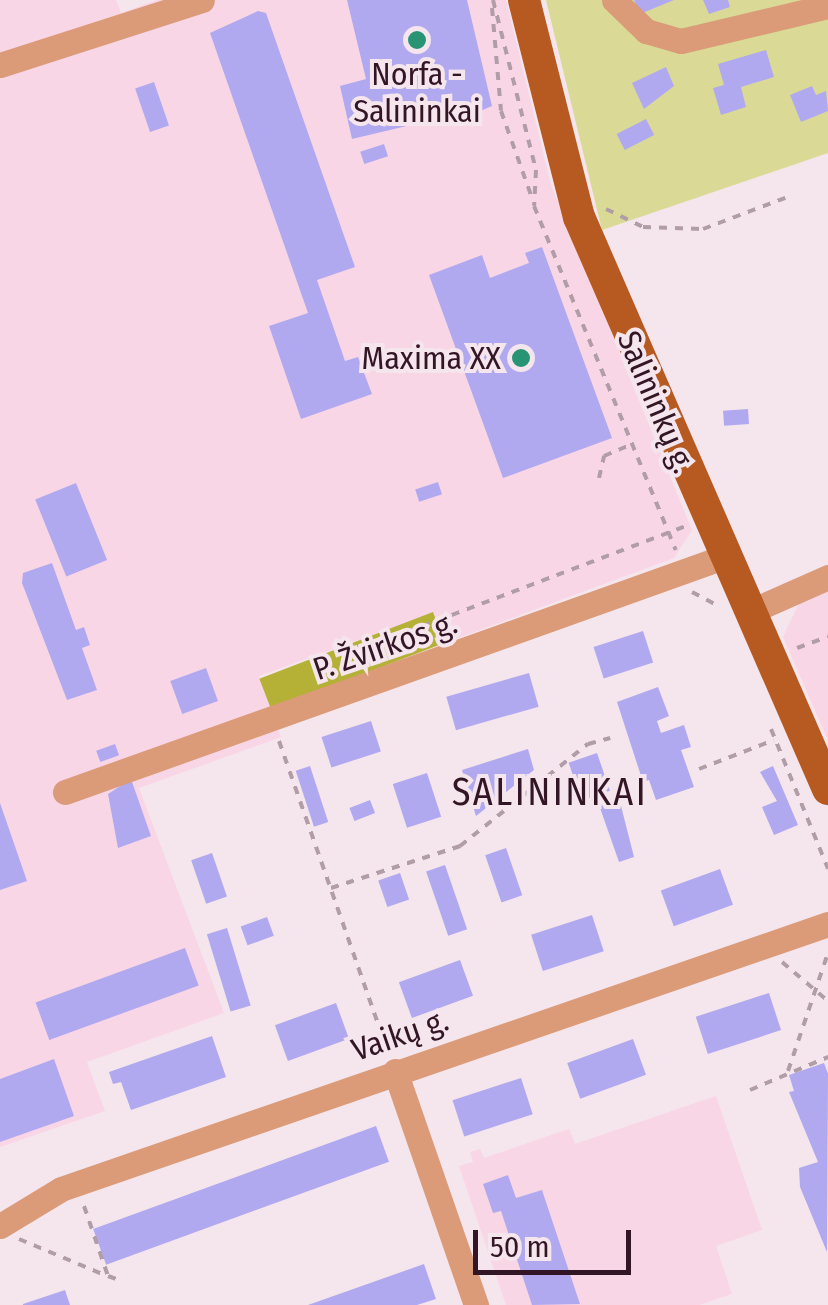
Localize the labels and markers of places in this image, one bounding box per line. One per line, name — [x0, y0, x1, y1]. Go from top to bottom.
marker: Norfa - Salininkai — [406, 29, 428, 51]
place label: Norfa - Salininkai — [353, 56, 481, 131]
place label: Maxima XX — [361, 339, 501, 377]
marker: Maxima XX — [510, 347, 532, 369]

